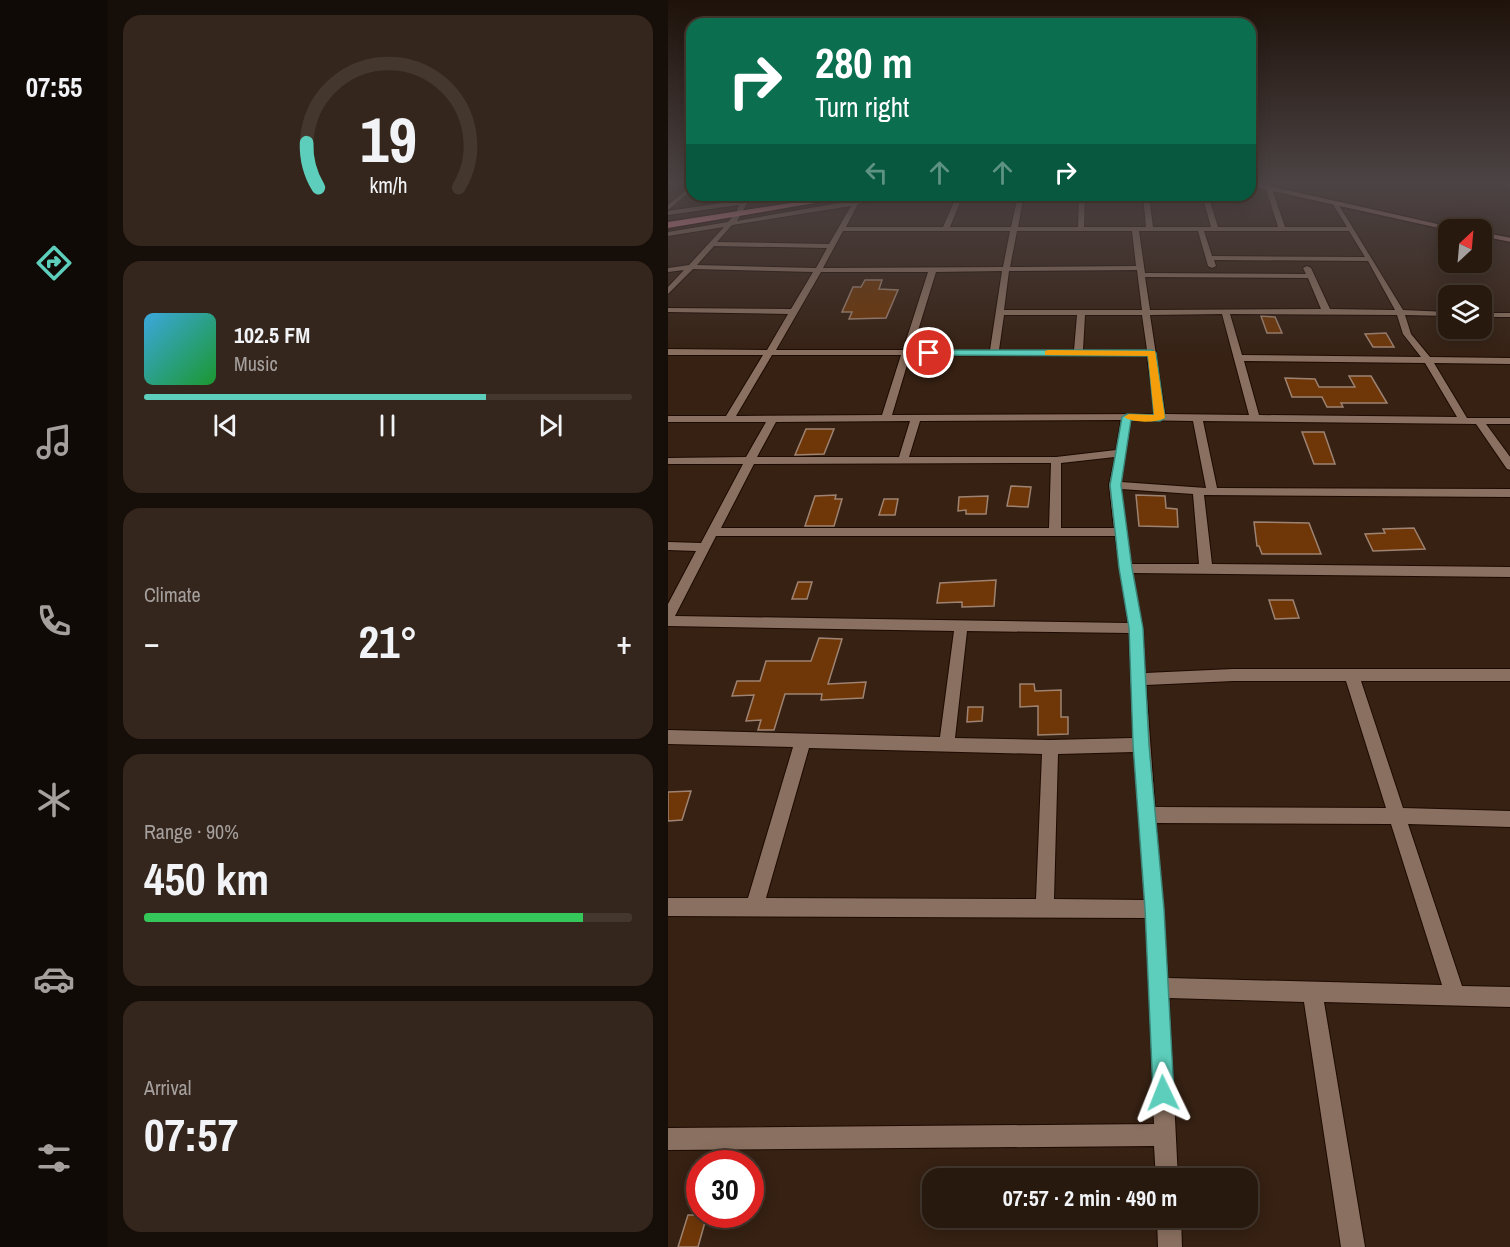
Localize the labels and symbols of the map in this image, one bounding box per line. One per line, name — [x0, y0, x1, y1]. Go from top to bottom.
north arrow — [1438, 219, 1492, 273]
pin — [903, 327, 954, 378]
position arrow — [1131, 1061, 1195, 1125]
speed limit sign: 30 — [686, 1150, 764, 1228]

